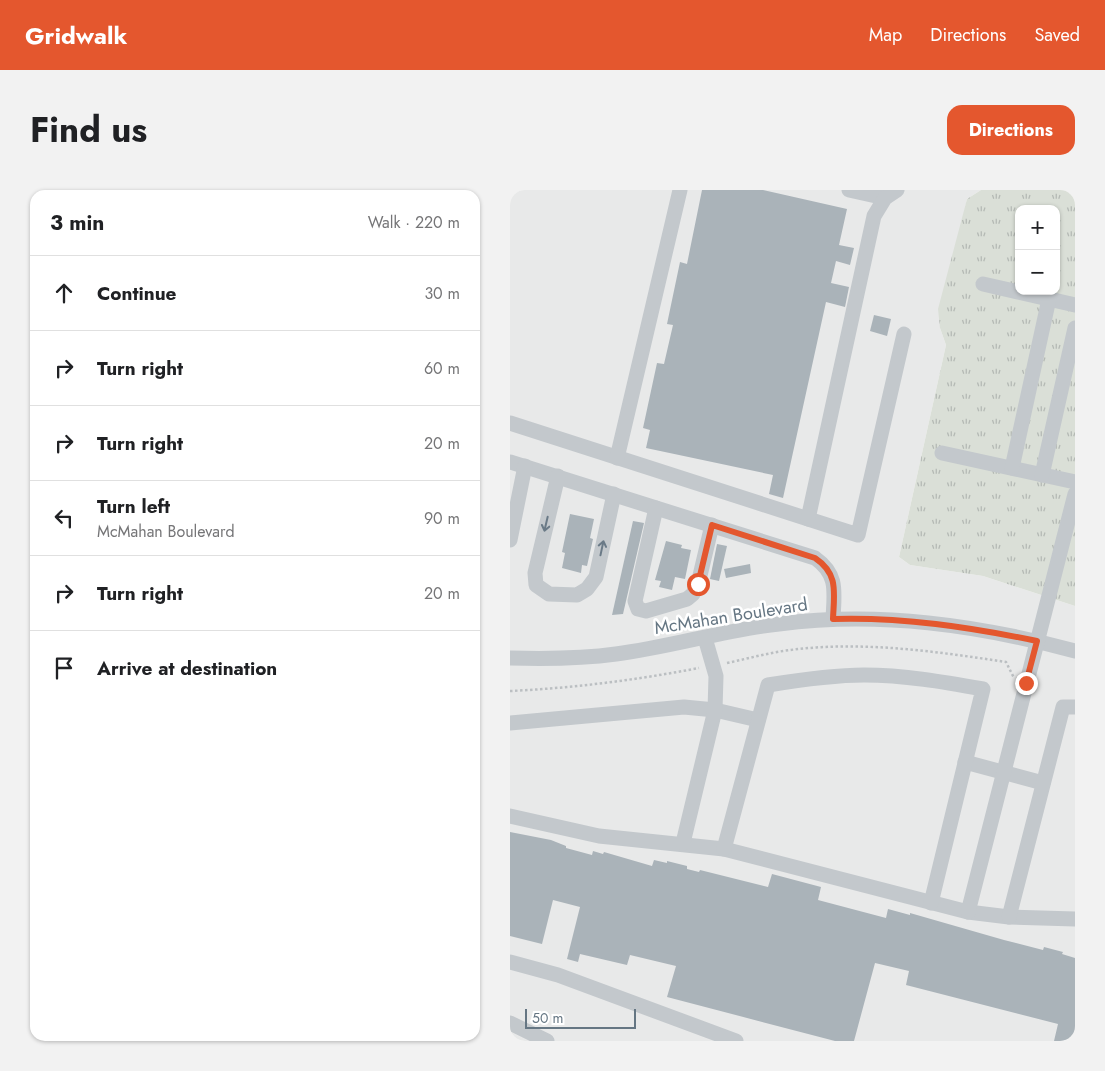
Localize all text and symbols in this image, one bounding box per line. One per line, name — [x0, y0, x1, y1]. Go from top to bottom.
text: Gridwalk — [25, 18, 127, 53]
text: Map — [869, 22, 902, 48]
text: Directions — [930, 22, 1006, 48]
text: Saved — [1034, 22, 1080, 48]
text: Find us — [30, 105, 147, 155]
button: Directions — [947, 105, 1075, 155]
map controls — [1015, 205, 1060, 295]
button: + — [1015, 205, 1060, 250]
text: 3 min — [50, 208, 104, 238]
text: Walk · 220 m — [368, 211, 460, 234]
button: − — [1015, 250, 1060, 295]
icon: ahead — [50, 279, 78, 307]
text: Continue — [97, 280, 176, 307]
text: 30 m — [424, 282, 460, 305]
icon: right — [50, 354, 78, 382]
text: Turn right — [97, 355, 183, 382]
text: 60 m — [424, 357, 460, 380]
icon: right — [50, 429, 78, 457]
text: Turn right — [97, 430, 183, 457]
text: 20 m — [424, 432, 460, 455]
text: Turn left — [97, 493, 170, 520]
icon: left — [50, 504, 78, 532]
text: 90 m — [424, 507, 460, 530]
one-way arrow — [541, 515, 550, 531]
text: McMahan Boulevard — [97, 520, 235, 543]
one-way arrow — [598, 541, 607, 557]
route start — [687, 573, 710, 596]
icon: right — [50, 579, 78, 607]
text: Turn right — [97, 580, 183, 607]
text: 20 m — [424, 582, 460, 605]
street label: McMahan Boulevard — [652, 591, 810, 641]
icon: arrive — [50, 654, 78, 682]
text: Arrive at destination — [97, 655, 277, 682]
route end — [1015, 672, 1038, 695]
scale bar — [525, 1006, 636, 1029]
text: 50 m — [532, 1008, 563, 1028]

